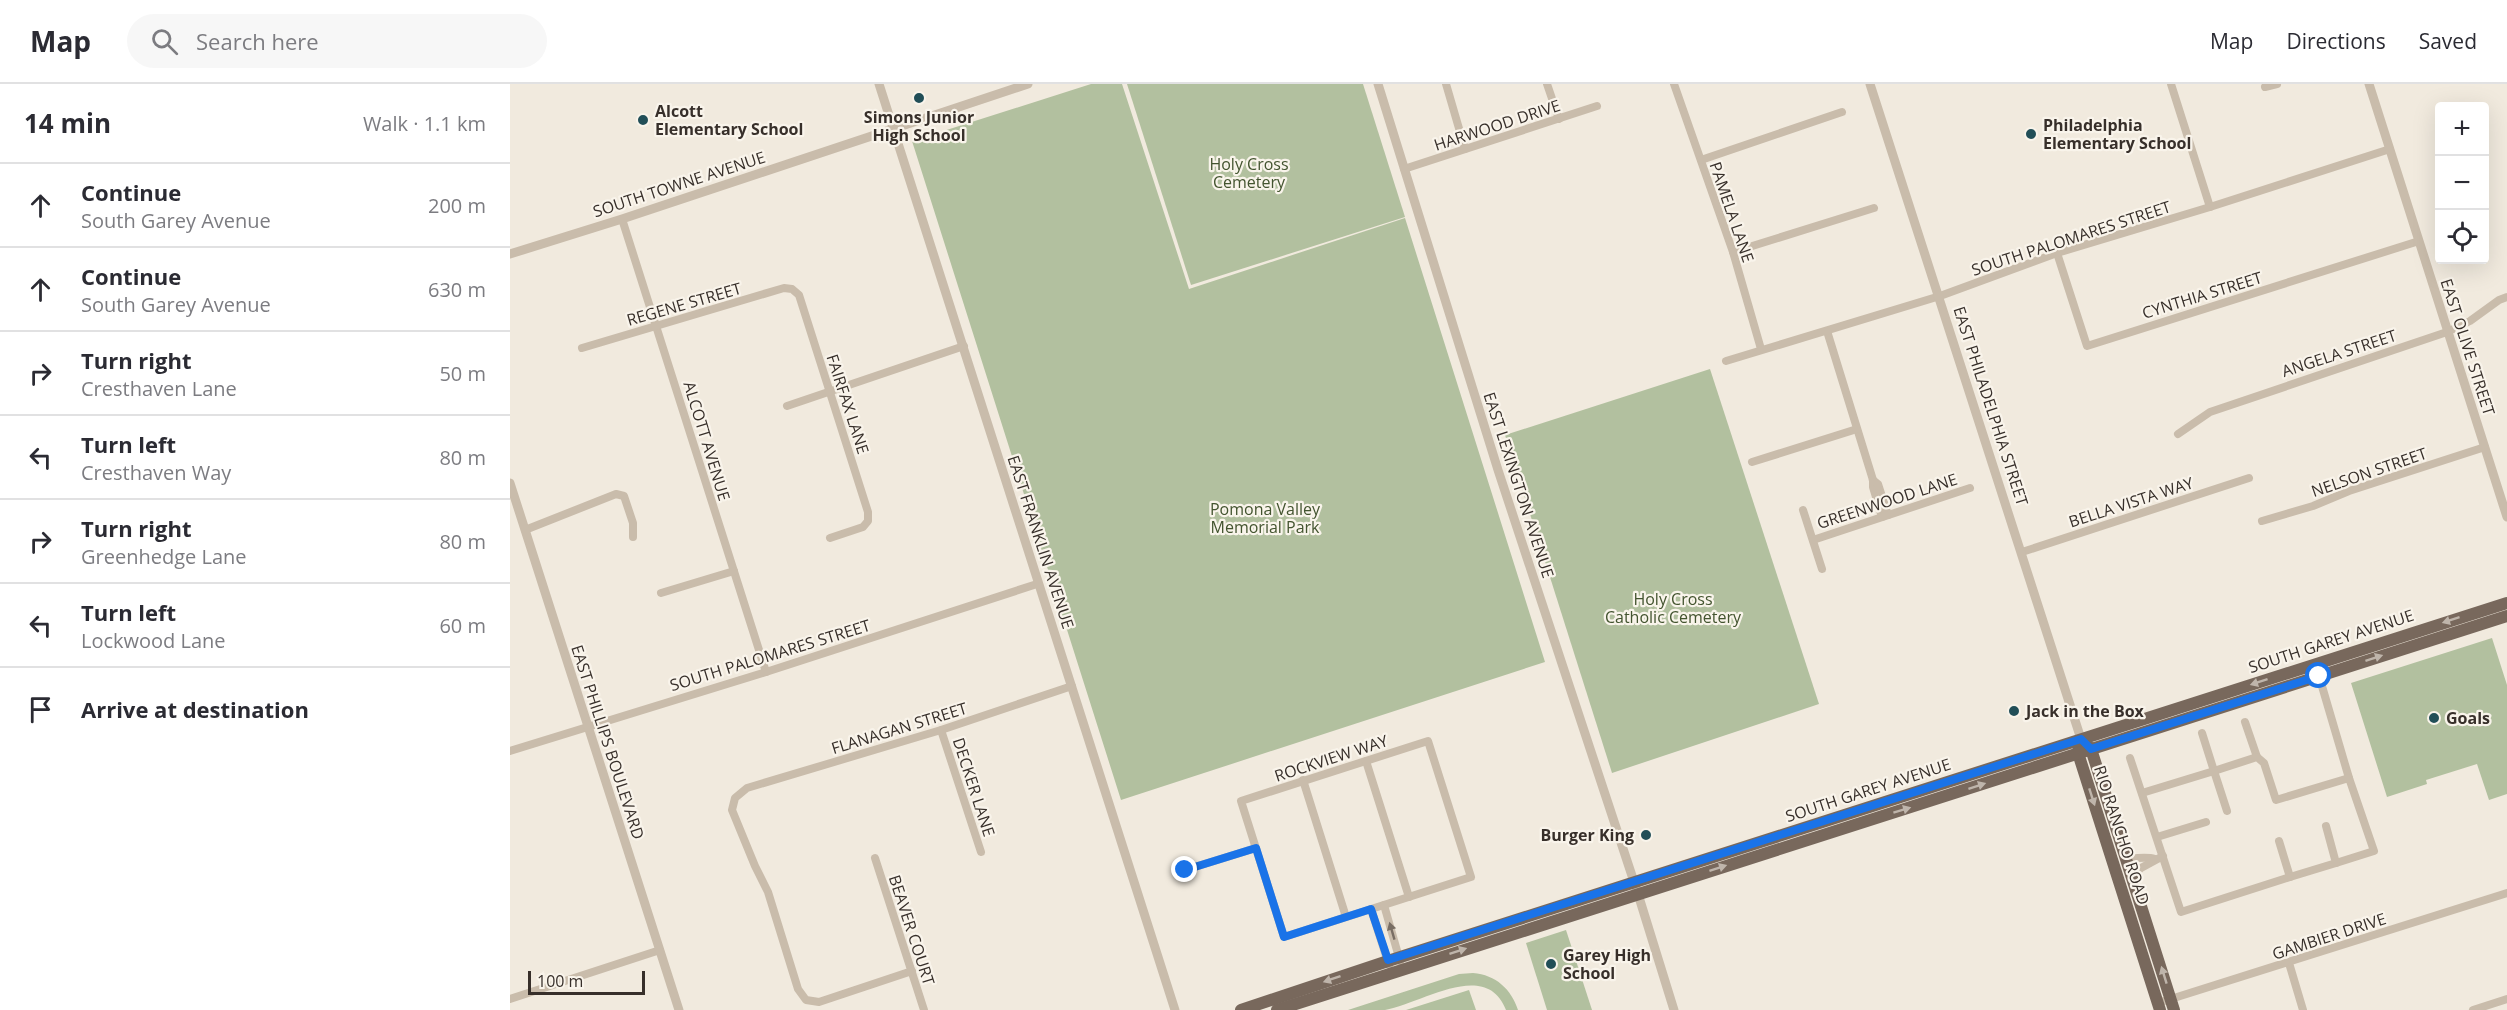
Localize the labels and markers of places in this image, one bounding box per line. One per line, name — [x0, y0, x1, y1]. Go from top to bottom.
marker: Simons Junior High School — [912, 91, 926, 105]
place label: Alcott Elementary School — [655, 100, 803, 140]
place label: Simons Junior High School — [864, 106, 974, 146]
marker: Alcott Elementary School — [636, 113, 650, 127]
place label: Philadelphia Elementary School — [2043, 114, 2191, 154]
marker: Philadelphia Elementary School — [2024, 127, 2038, 141]
place label: Jack in the Box — [2024, 700, 2145, 722]
marker: Jack in the Box — [2007, 704, 2021, 718]
place label: Goals — [2446, 707, 2490, 729]
marker: Goals — [2427, 711, 2441, 725]
place label: Burger King — [1540, 824, 1634, 846]
marker: Burger King — [1639, 828, 1653, 842]
place label: Garey High School — [1563, 944, 1651, 984]
marker: Garey High School — [1544, 957, 1558, 971]

